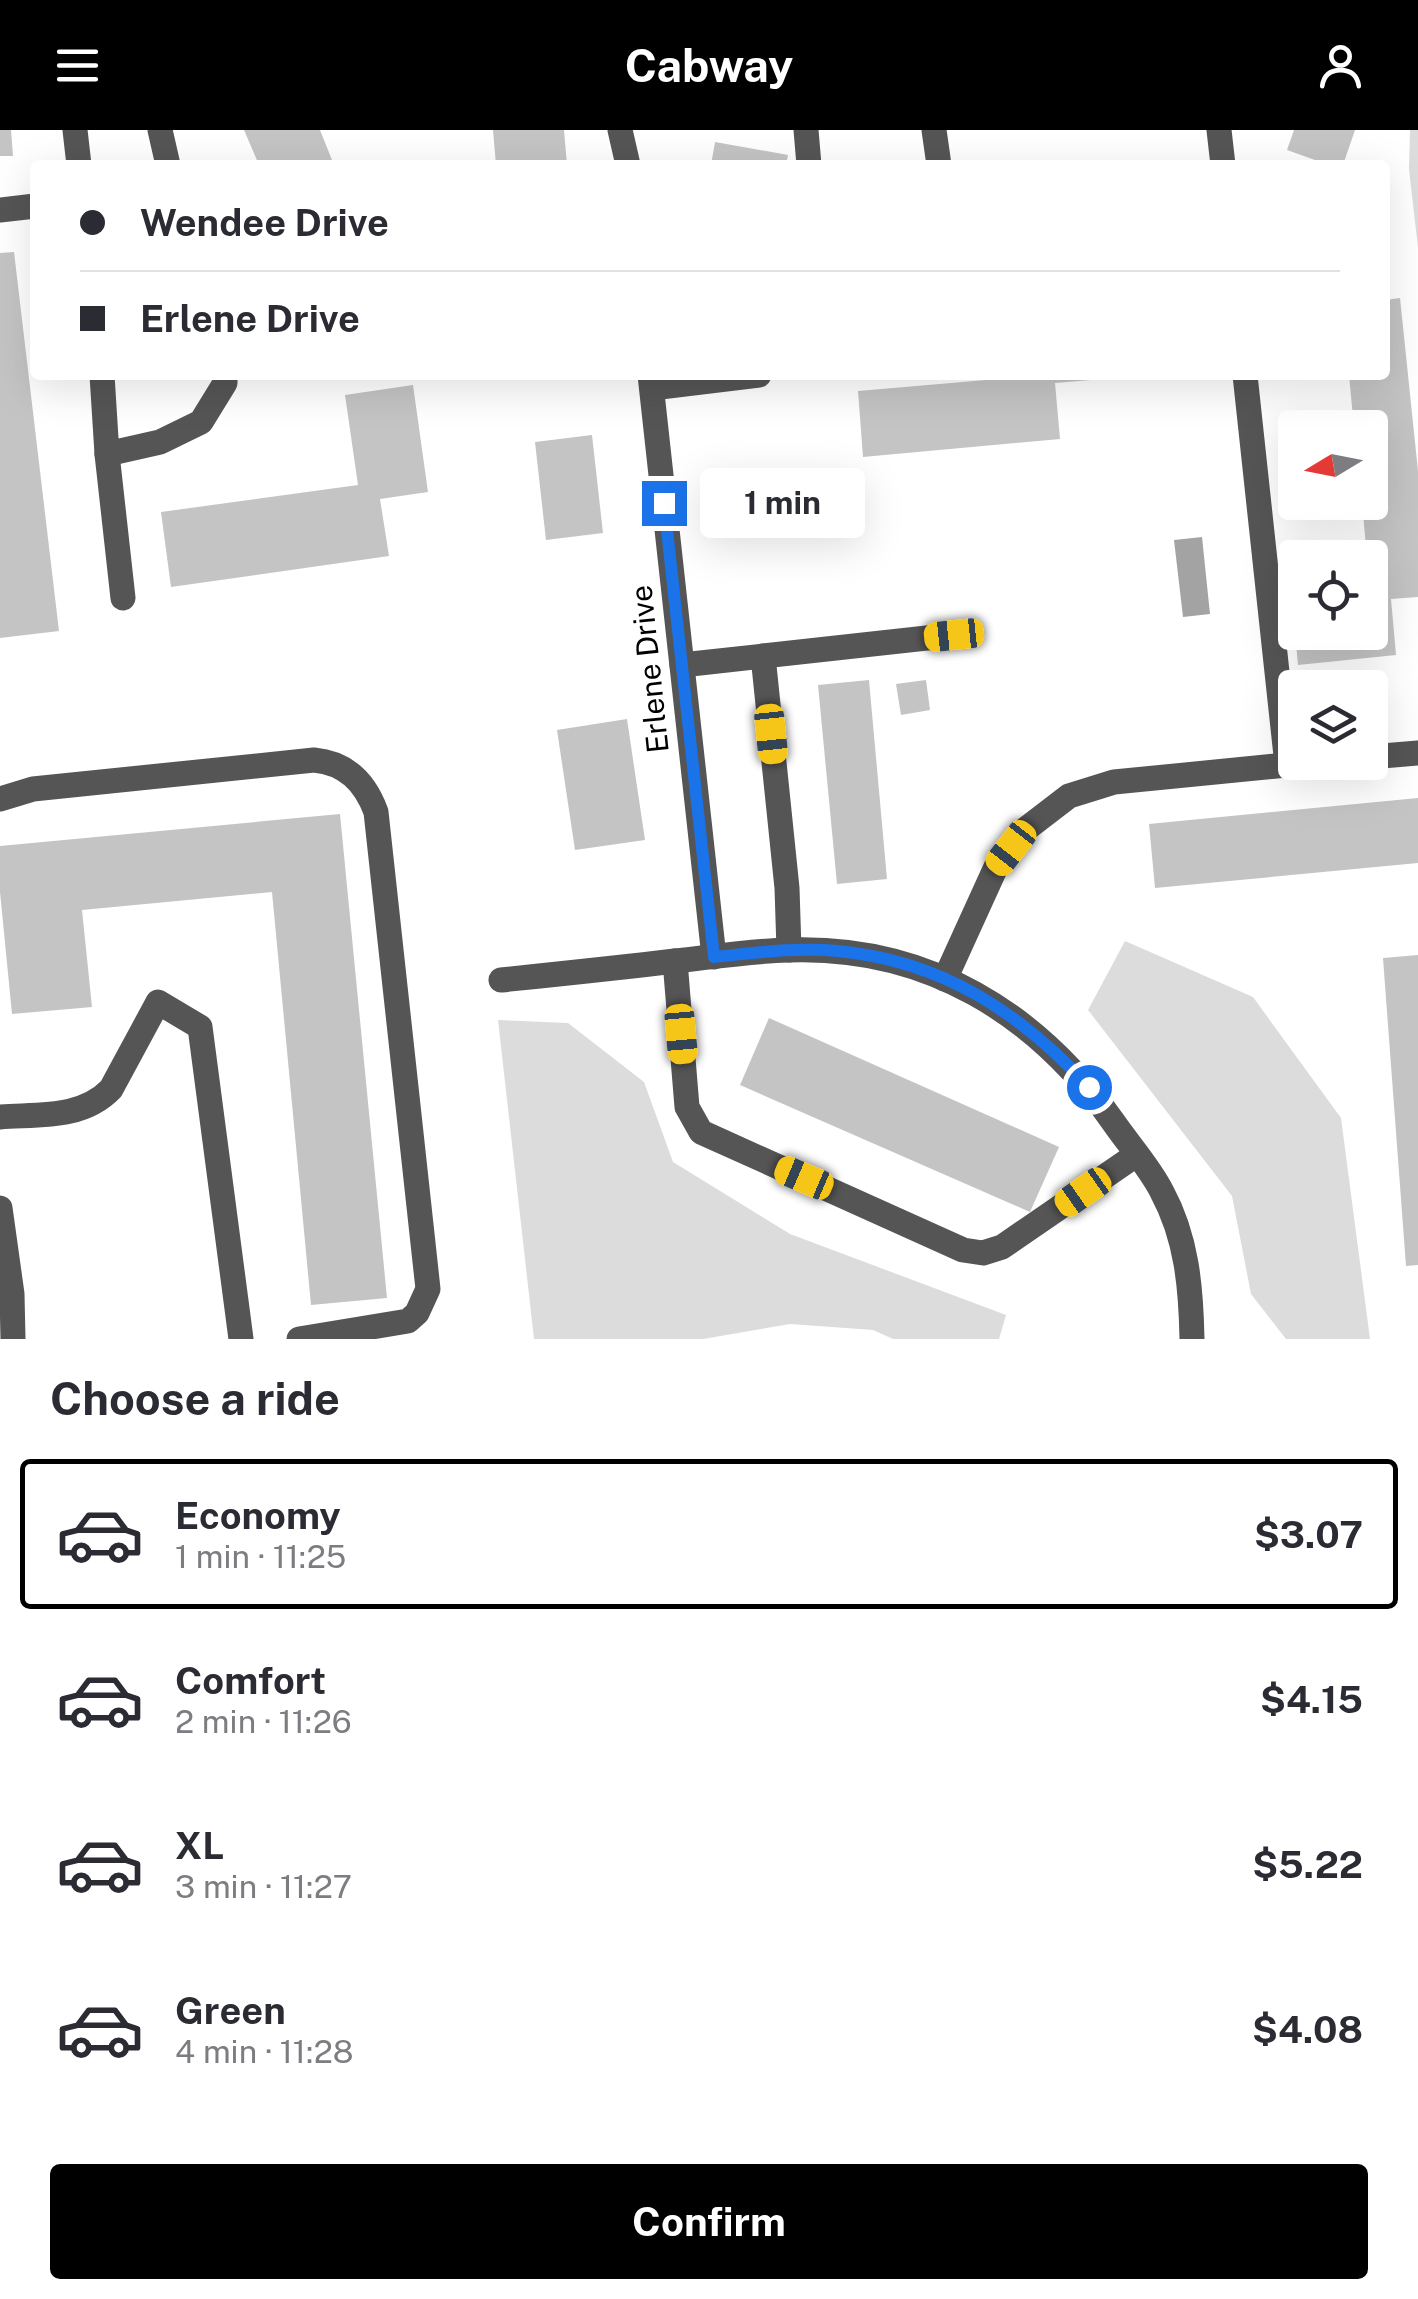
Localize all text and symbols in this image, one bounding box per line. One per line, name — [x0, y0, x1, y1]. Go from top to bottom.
icon: menu — [50, 38, 105, 93]
icon: person — [1313, 38, 1368, 93]
text: Cabway — [625, 39, 793, 92]
text: Wendee Drive — [140, 200, 389, 245]
text: Erlene Drive — [140, 296, 360, 341]
north arrow — [1278, 410, 1388, 520]
map controls — [1278, 410, 1388, 780]
callout: 1 min — [699, 468, 864, 538]
route end — [642, 481, 687, 526]
text: 1 min — [744, 484, 821, 521]
button: locate — [1278, 540, 1388, 650]
street label: Erlene Drive — [622, 583, 676, 755]
car — [923, 617, 985, 653]
button: layers — [1278, 670, 1388, 780]
car — [753, 703, 789, 765]
car — [981, 815, 1041, 881]
car — [663, 1003, 699, 1065]
route start — [1067, 1065, 1112, 1110]
car — [771, 1152, 837, 1204]
car — [1050, 1163, 1116, 1221]
text: Choose a ride — [50, 1372, 340, 1425]
icon: car — [55, 1489, 145, 1579]
text: Economy — [175, 1493, 341, 1538]
text: $3.07 — [1254, 1512, 1363, 1557]
text: 1 min · 11:25 — [175, 1538, 346, 1575]
icon: car — [55, 1654, 145, 1744]
text: Comfort — [175, 1658, 326, 1703]
text: $4.15 — [1260, 1677, 1363, 1722]
text: 2 min · 11:26 — [175, 1703, 352, 1740]
icon: car — [55, 1819, 145, 1909]
text: XL — [175, 1823, 224, 1868]
text: $5.22 — [1252, 1842, 1363, 1887]
text: 3 min · 11:27 — [175, 1868, 352, 1905]
icon: car — [55, 1984, 145, 2074]
text: Green — [175, 1988, 286, 2033]
text: $4.08 — [1252, 2007, 1363, 2052]
text: 4 min · 11:28 — [175, 2033, 354, 2070]
button: Confirm — [50, 2164, 1368, 2279]

